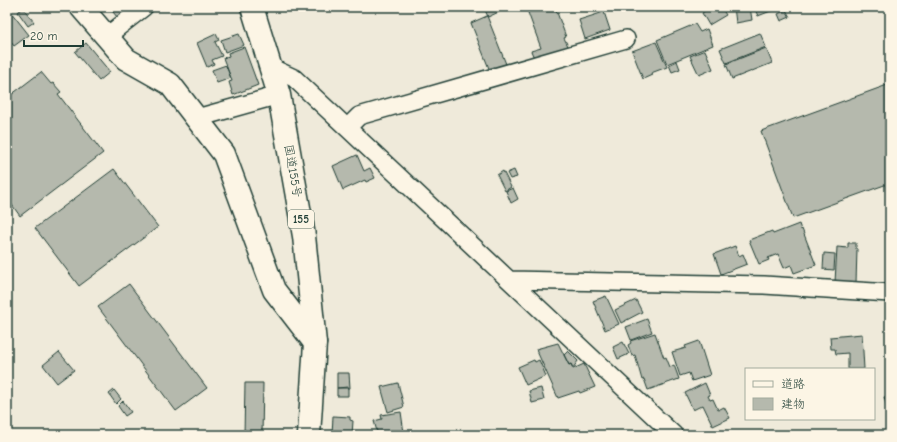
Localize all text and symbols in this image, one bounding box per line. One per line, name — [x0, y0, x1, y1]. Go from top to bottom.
scale bar — [24, 22, 83, 48]
text: 20 m — [30, 29, 58, 43]
street label: 国道155号 — [281, 143, 305, 199]
road number: 155 — [288, 210, 314, 228]
legend — [745, 368, 875, 420]
text: 道路 — [781, 377, 805, 391]
text: 建物 — [781, 397, 805, 411]

